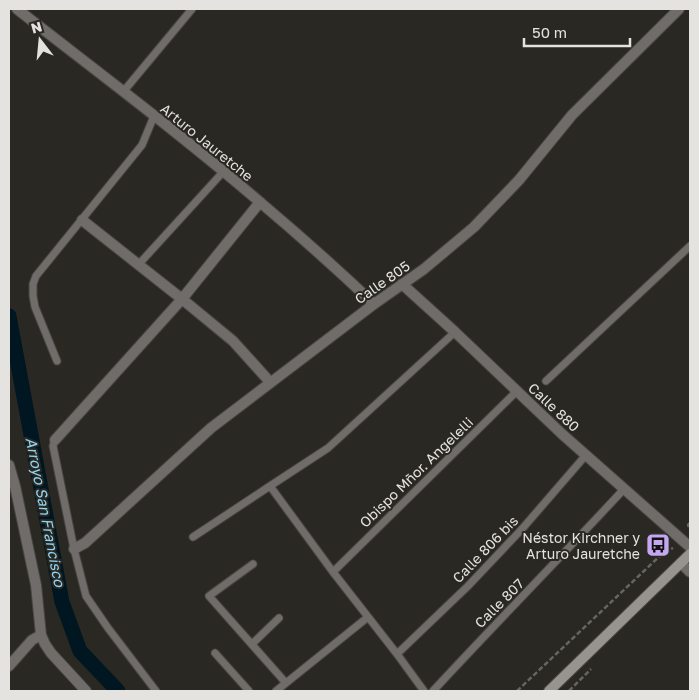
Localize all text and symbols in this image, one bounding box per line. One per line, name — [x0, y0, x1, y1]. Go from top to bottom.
north arrow — [15, 15, 65, 65]
scale bar — [524, 15, 630, 47]
text: N — [29, 17, 44, 37]
text: 50 m — [532, 23, 567, 41]
street label: Arturo Jauretche — [157, 100, 257, 184]
street label: Calle 805 — [351, 257, 413, 307]
street label: Calle 880 — [525, 379, 583, 435]
street label: Obispo Mñor. Angelelli — [356, 413, 476, 531]
water label: Arroyo San Francisco — [22, 436, 70, 589]
street label: Calle 806 bis — [449, 512, 521, 586]
place label: Néstor Kirchner y Arturo Jauretche — [522, 529, 640, 562]
bus stop icon: Néstor Kirchner y Arturo Jauretche — [645, 532, 671, 558]
street label: Calle 807 — [471, 575, 527, 631]

